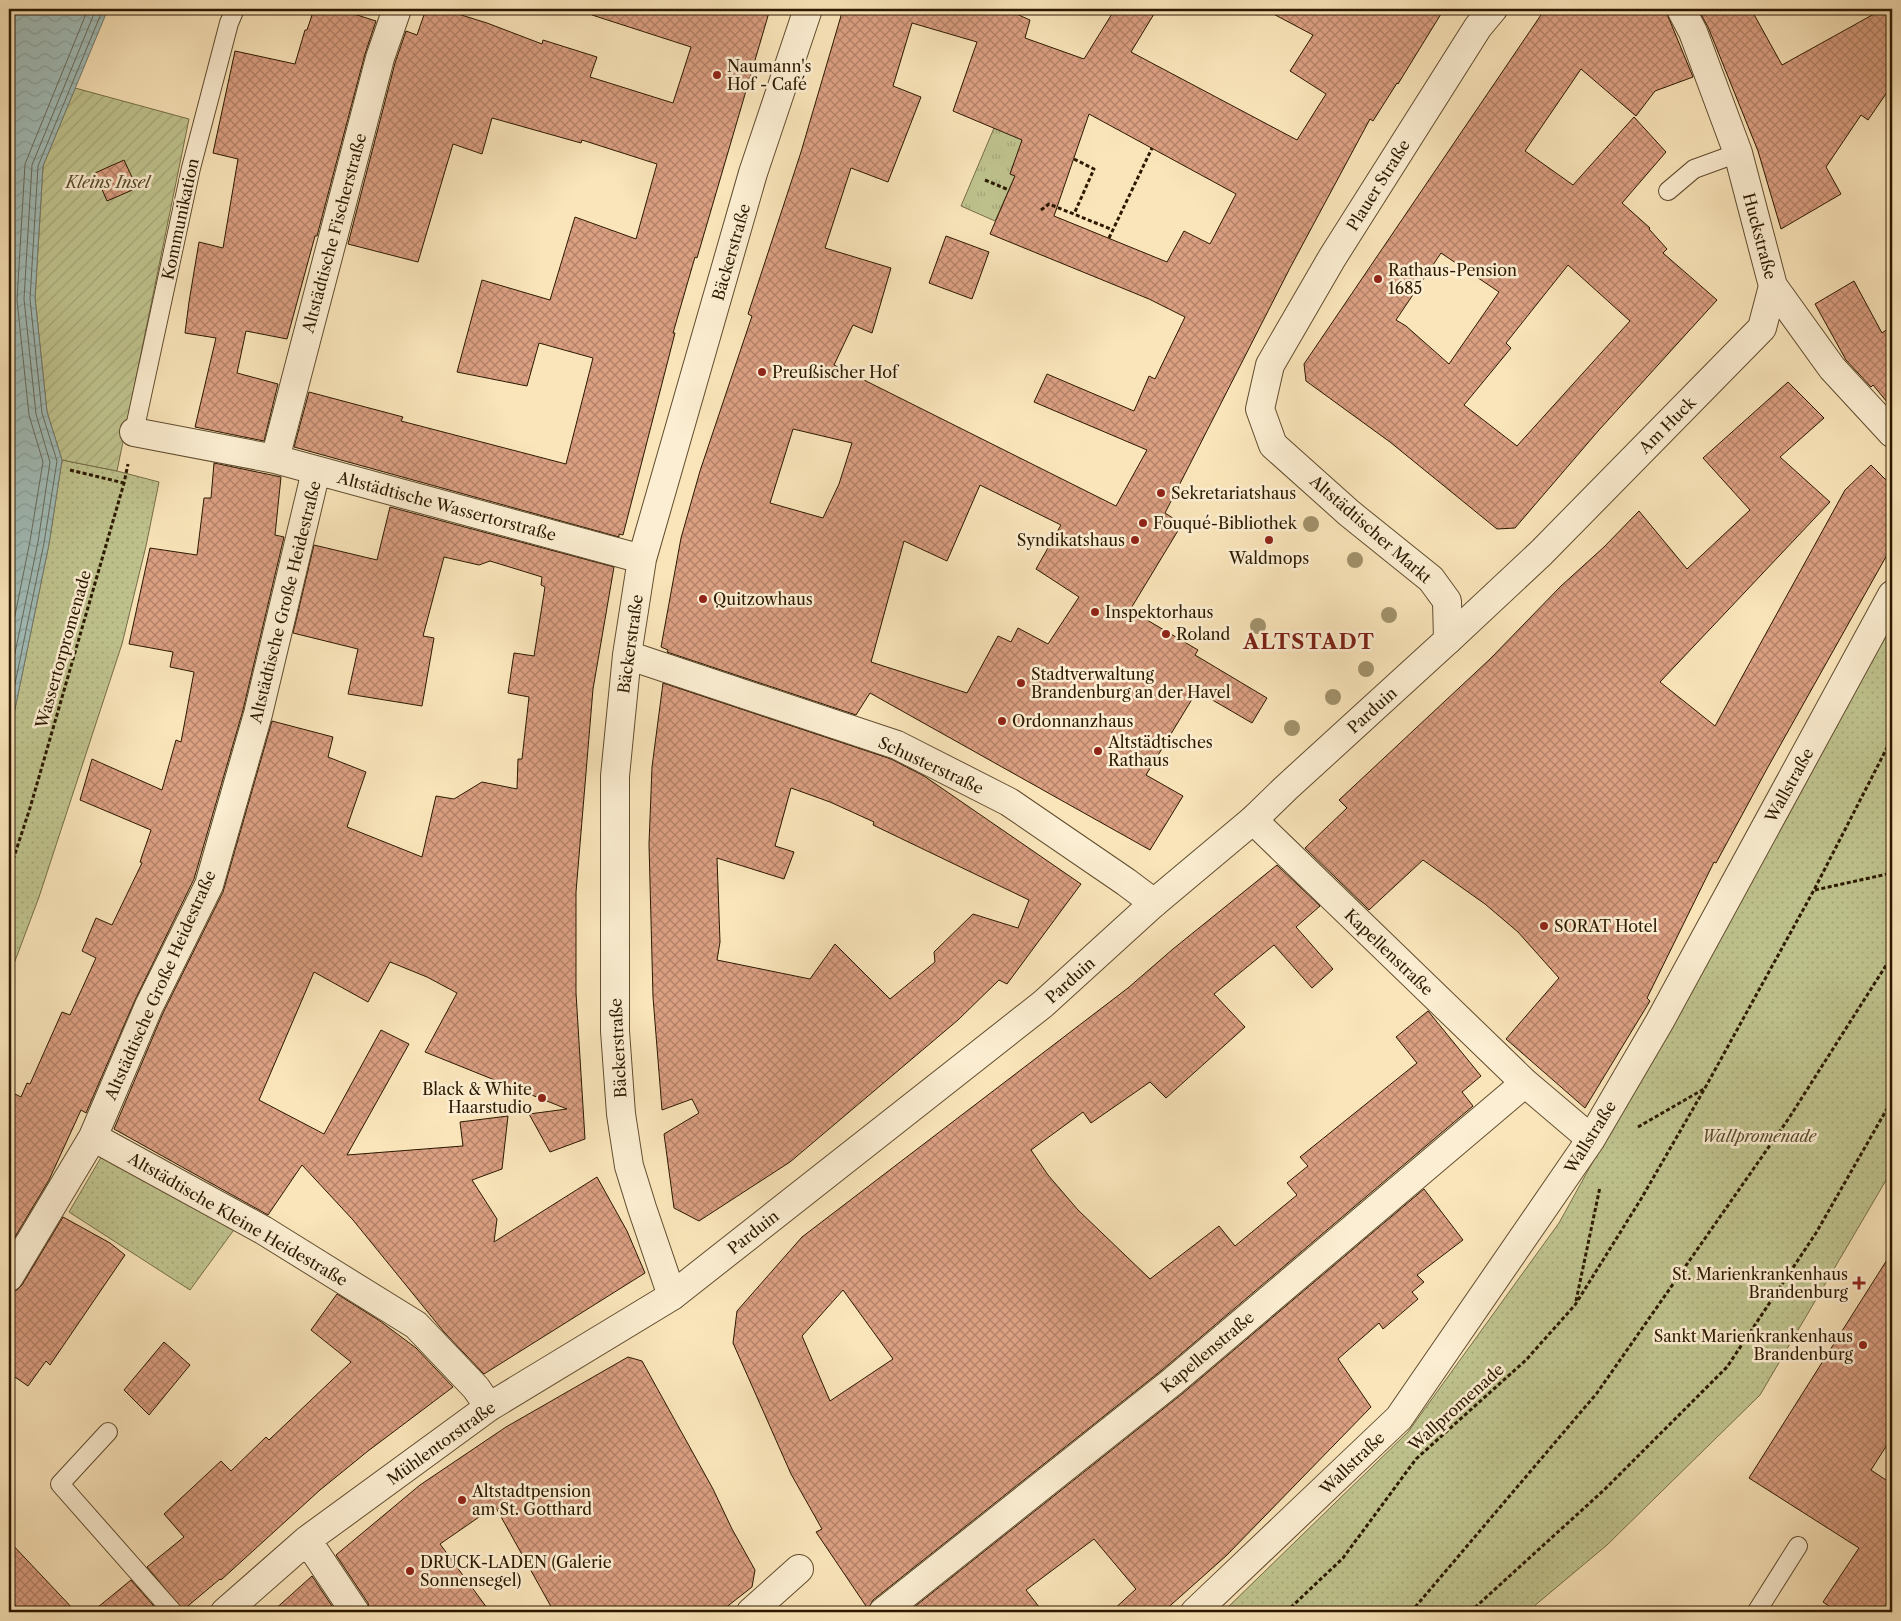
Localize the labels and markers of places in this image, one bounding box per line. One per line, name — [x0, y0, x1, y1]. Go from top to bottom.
place label: Naumann's Hof - Café — [727, 56, 812, 94]
marker: Naumann's Hof - Café — [711, 69, 723, 81]
place label: Rathaus-Pension 1685 — [1388, 260, 1517, 298]
marker: Rathaus-Pension 1685 — [1372, 273, 1384, 285]
place label: Preußischer Hof — [772, 362, 900, 382]
marker: Preußischer Hof — [756, 366, 768, 378]
place label: Sekretariatshaus — [1171, 483, 1296, 503]
marker: Sekretariatshaus — [1155, 487, 1167, 499]
place label: Fouqué-Bibliothek — [1153, 513, 1298, 533]
marker: Fouqué-Bibliothek — [1137, 517, 1149, 529]
place label: Syndikatshaus — [1017, 530, 1125, 550]
marker: Syndikatshaus — [1129, 534, 1141, 546]
marker: Waldmops — [1263, 534, 1275, 546]
place label: Waldmops — [1228, 548, 1309, 568]
place label: Quitzowhaus — [713, 589, 813, 609]
marker: Quitzowhaus — [697, 593, 709, 605]
place label: Inspektorhaus — [1105, 602, 1213, 622]
marker: Inspektorhaus — [1089, 606, 1101, 618]
place label: Roland — [1176, 624, 1231, 644]
marker: Roland — [1160, 628, 1172, 640]
place label: Stadtverwaltung Brandenburg an der Havel — [1031, 664, 1231, 702]
marker: Stadtverwaltung Brandenburg an der Havel — [1015, 677, 1027, 689]
place label: Ordonnanzhaus — [1012, 711, 1133, 731]
marker: Ordonnanzhaus — [996, 715, 1008, 727]
place label: Altstädtisches Rathaus — [1107, 732, 1213, 770]
marker: Altstädtisches Rathaus — [1092, 745, 1104, 757]
place label: SORAT Hotel — [1554, 916, 1658, 936]
marker: SORAT Hotel — [1538, 920, 1550, 932]
place label: Black & White Haarstudio — [422, 1079, 532, 1117]
marker: Black & White Haarstudio — [536, 1092, 548, 1104]
place label: St. Marienkrankenhaus Brandenburg — [1672, 1264, 1849, 1302]
marker: St. Marienkrankenhaus Brandenburg — [1852, 1276, 1866, 1290]
place label: Sankt Marienkrankenhaus Brandenburg — [1654, 1326, 1854, 1364]
marker: Sankt Marienkrankenhaus Brandenburg — [1857, 1339, 1869, 1351]
place label: Altstadtpension am St. Gotthard — [471, 1481, 592, 1519]
marker: Altstadtpension am St. Gotthard — [456, 1494, 468, 1506]
place label: DRUCK-LADEN (Galerie Sonnensegel) — [420, 1552, 612, 1590]
marker: DRUCK-LADEN (Galerie Sonnensegel) — [404, 1565, 416, 1577]

